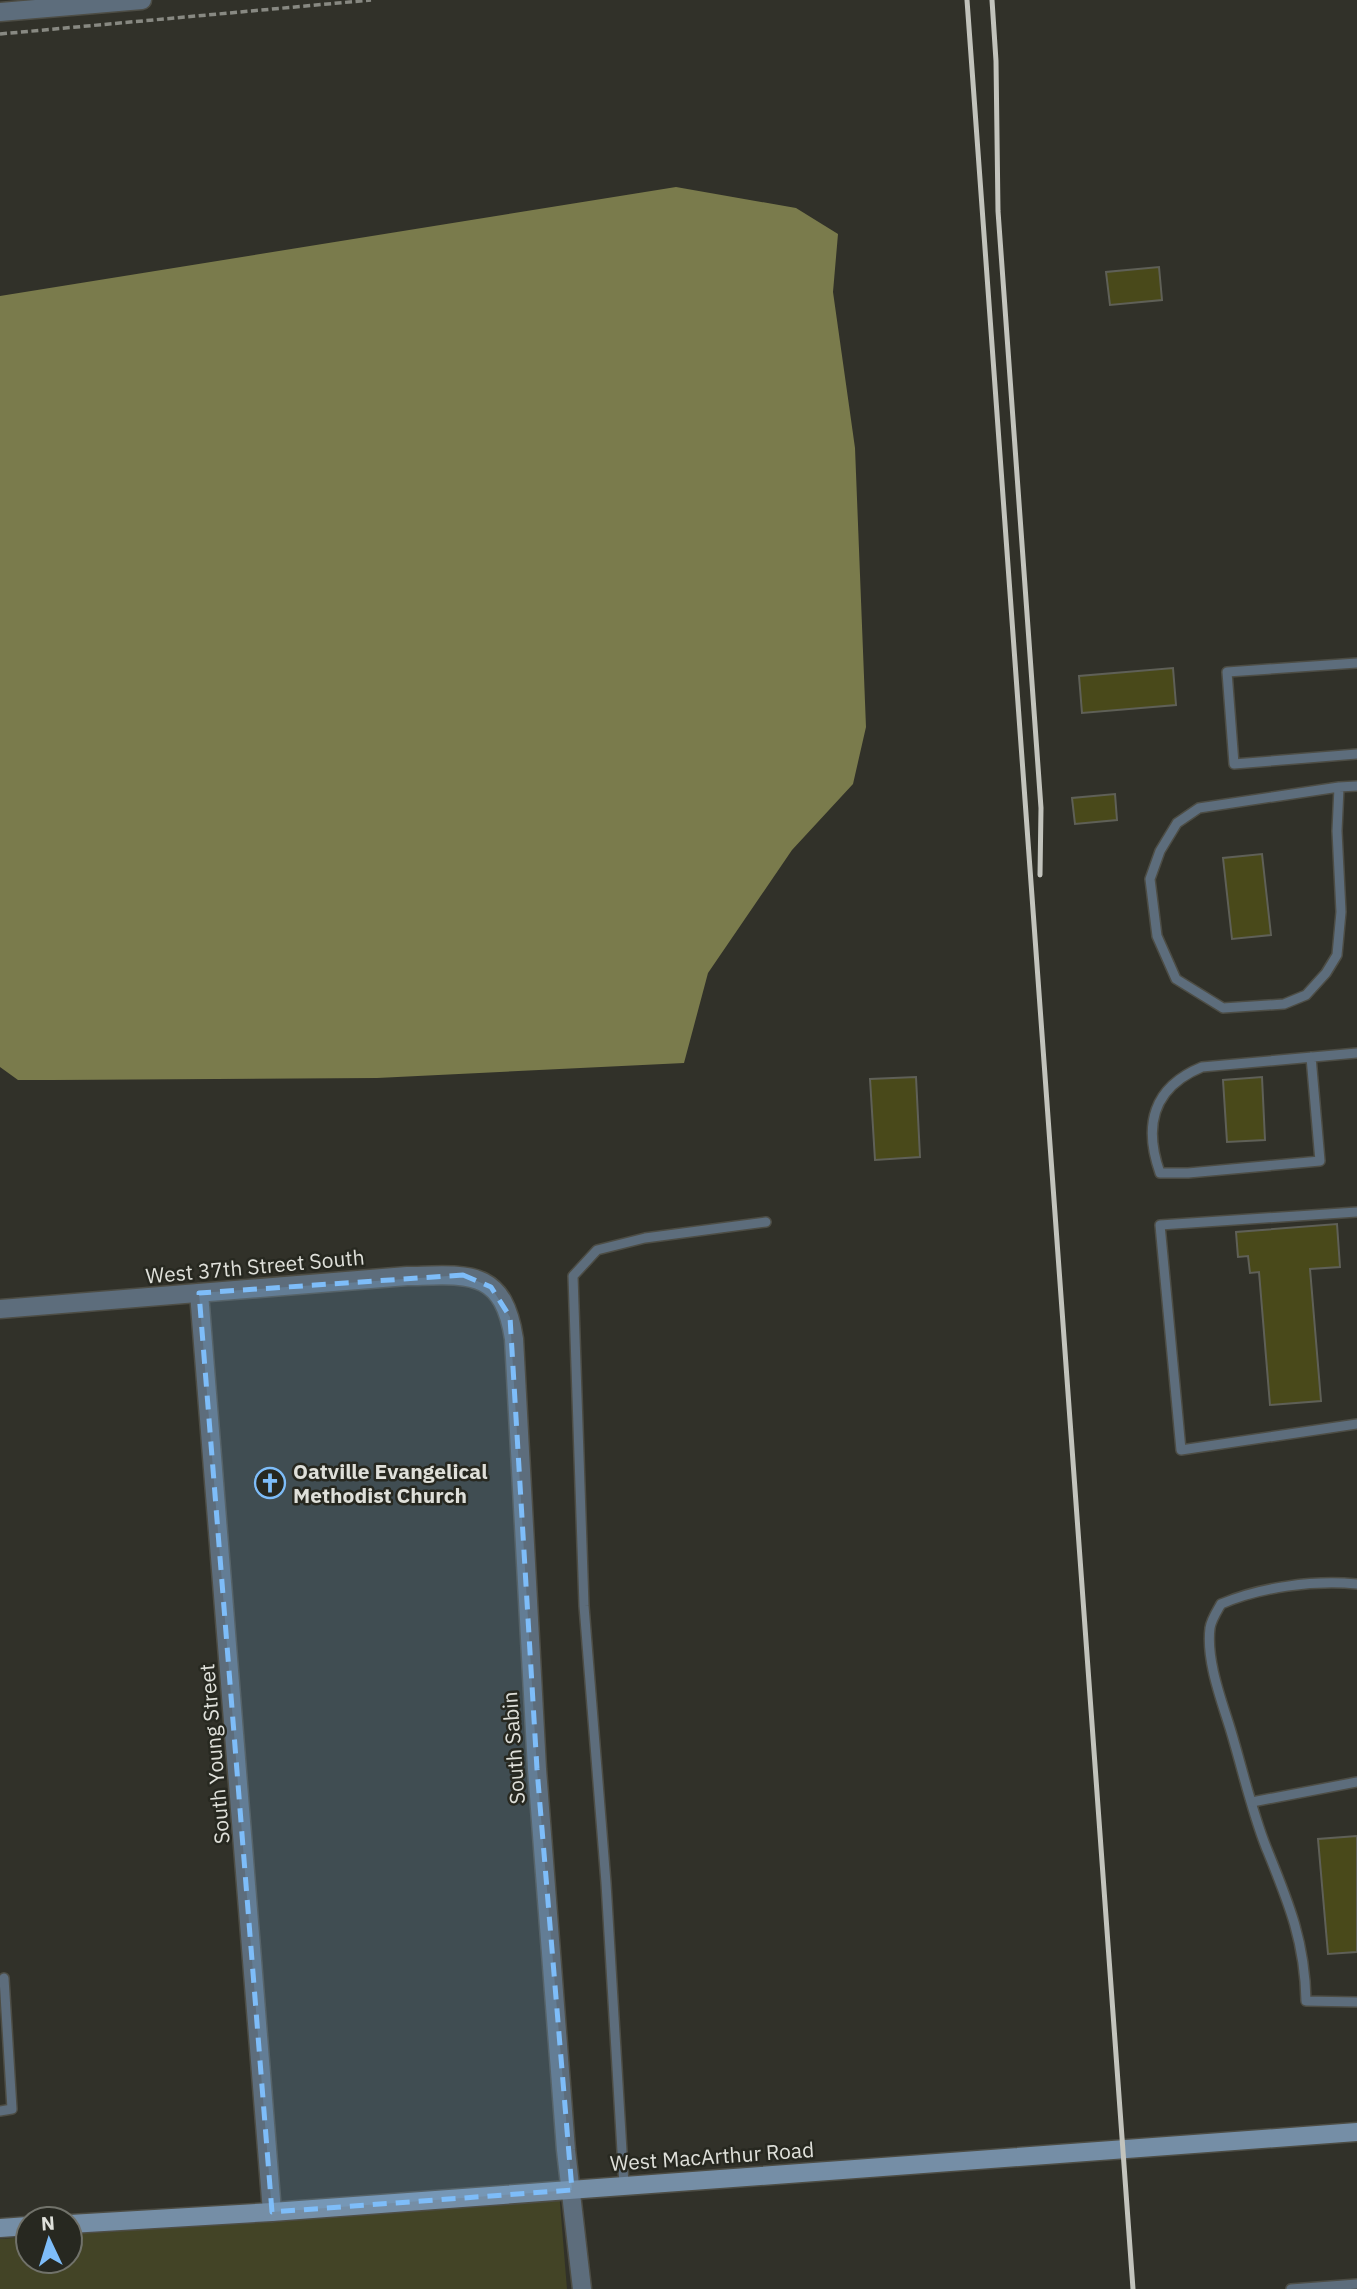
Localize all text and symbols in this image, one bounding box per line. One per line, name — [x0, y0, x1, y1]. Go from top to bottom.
street label: West 37th Street South — [144, 1242, 366, 1290]
place label: Oatville Evangelical Methodist Church — [293, 1457, 488, 1509]
church icon: Oatville Evangelical Methodist Church — [253, 1466, 287, 1500]
street label: South Young Street — [192, 1663, 236, 1845]
street label: South Sabin — [495, 1691, 531, 1805]
street label: West MacArthur Road — [609, 2135, 815, 2177]
north arrow — [14, 2205, 84, 2275]
text: N — [40, 2211, 56, 2235]

